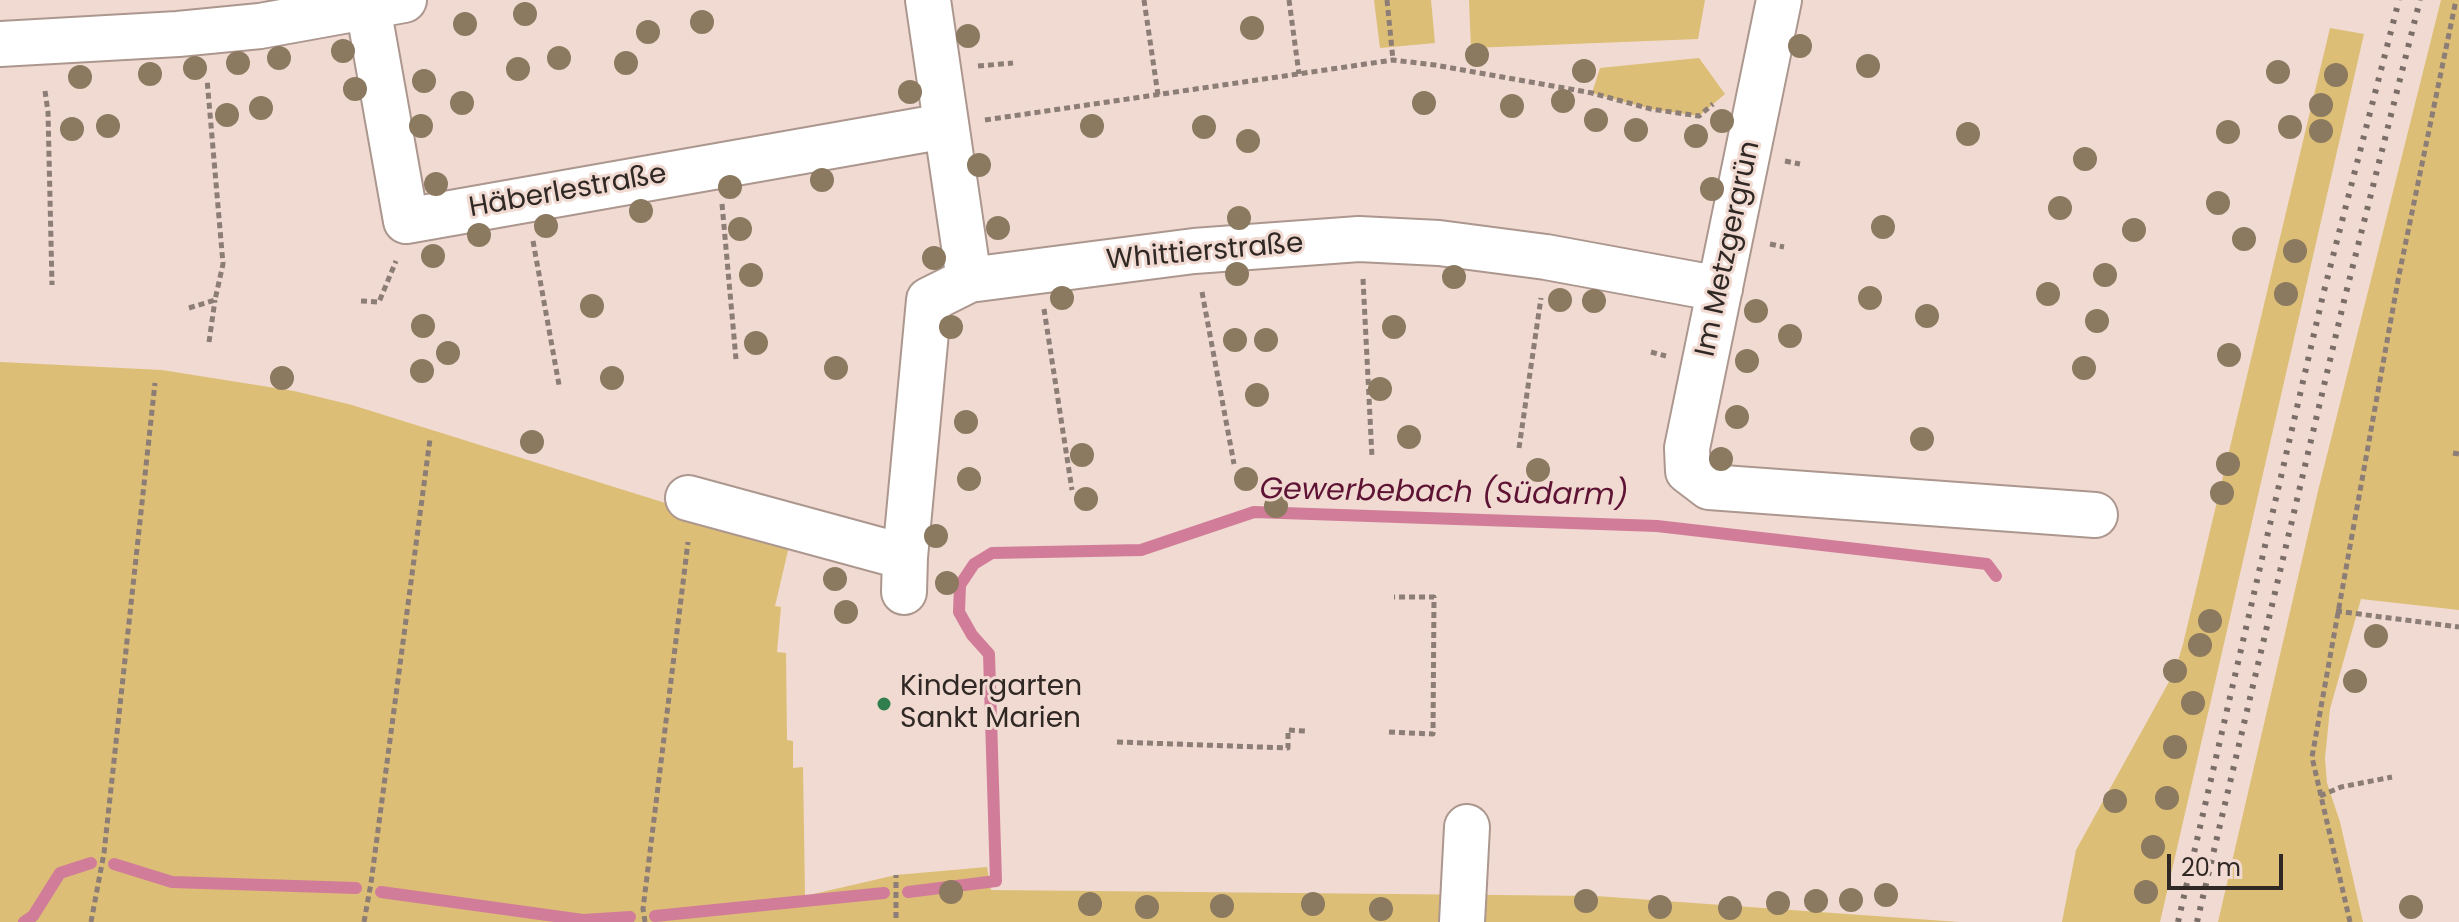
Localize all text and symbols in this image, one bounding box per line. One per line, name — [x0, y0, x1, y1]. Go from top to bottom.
street label: Im Metzgergrün — [1690, 138, 1768, 360]
street label: Häberlestraße — [467, 158, 669, 226]
street label: Whittierstraße — [1105, 228, 1305, 278]
water label: Gewerbebach (Südarm) — [1259, 473, 1629, 515]
place label: Kindergarten Sankt Marien — [900, 671, 1082, 737]
marker: Kindergarten Sankt Marien — [875, 695, 893, 713]
scale bar — [2171, 838, 2287, 888]
text: 20 m — [2181, 851, 2241, 884]

